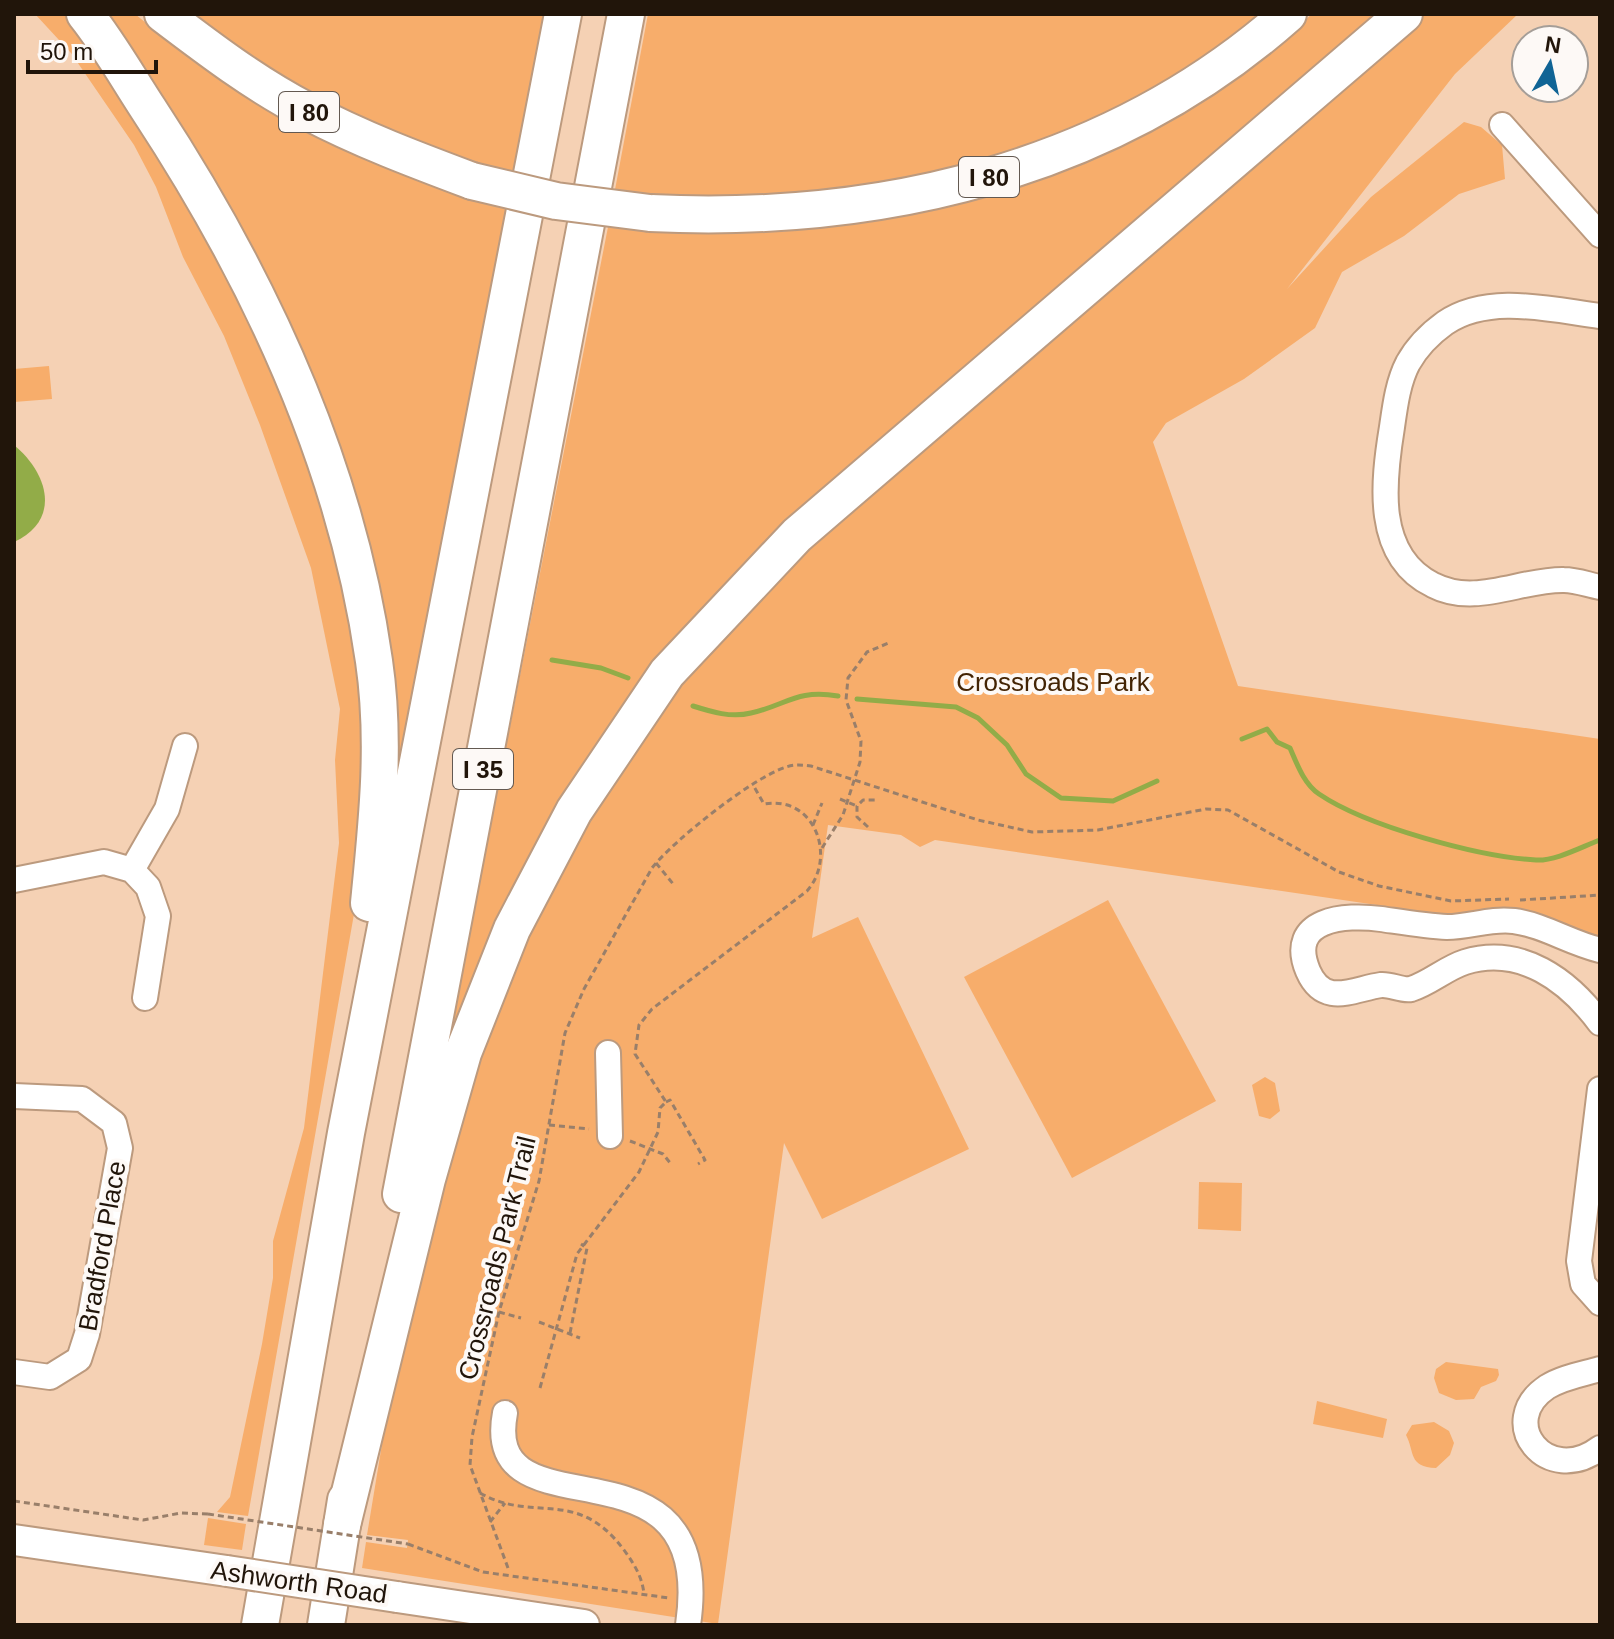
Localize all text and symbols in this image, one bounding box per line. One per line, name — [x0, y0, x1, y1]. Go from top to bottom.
scale bar — [28, 24, 156, 74]
north arrow — [1510, 24, 1590, 104]
text: N — [1543, 31, 1563, 58]
text: 50 m — [40, 38, 93, 65]
road number: I 80 — [279, 92, 339, 132]
road number: I 80 — [959, 157, 1019, 197]
park label: Crossroads Park — [956, 667, 1151, 697]
road number: I 35 — [453, 749, 513, 789]
street label: Crossroads Park Trail — [452, 1133, 542, 1383]
street label: Bradford Place — [72, 1159, 132, 1333]
street label: Ashworth Road — [209, 1555, 389, 1609]

